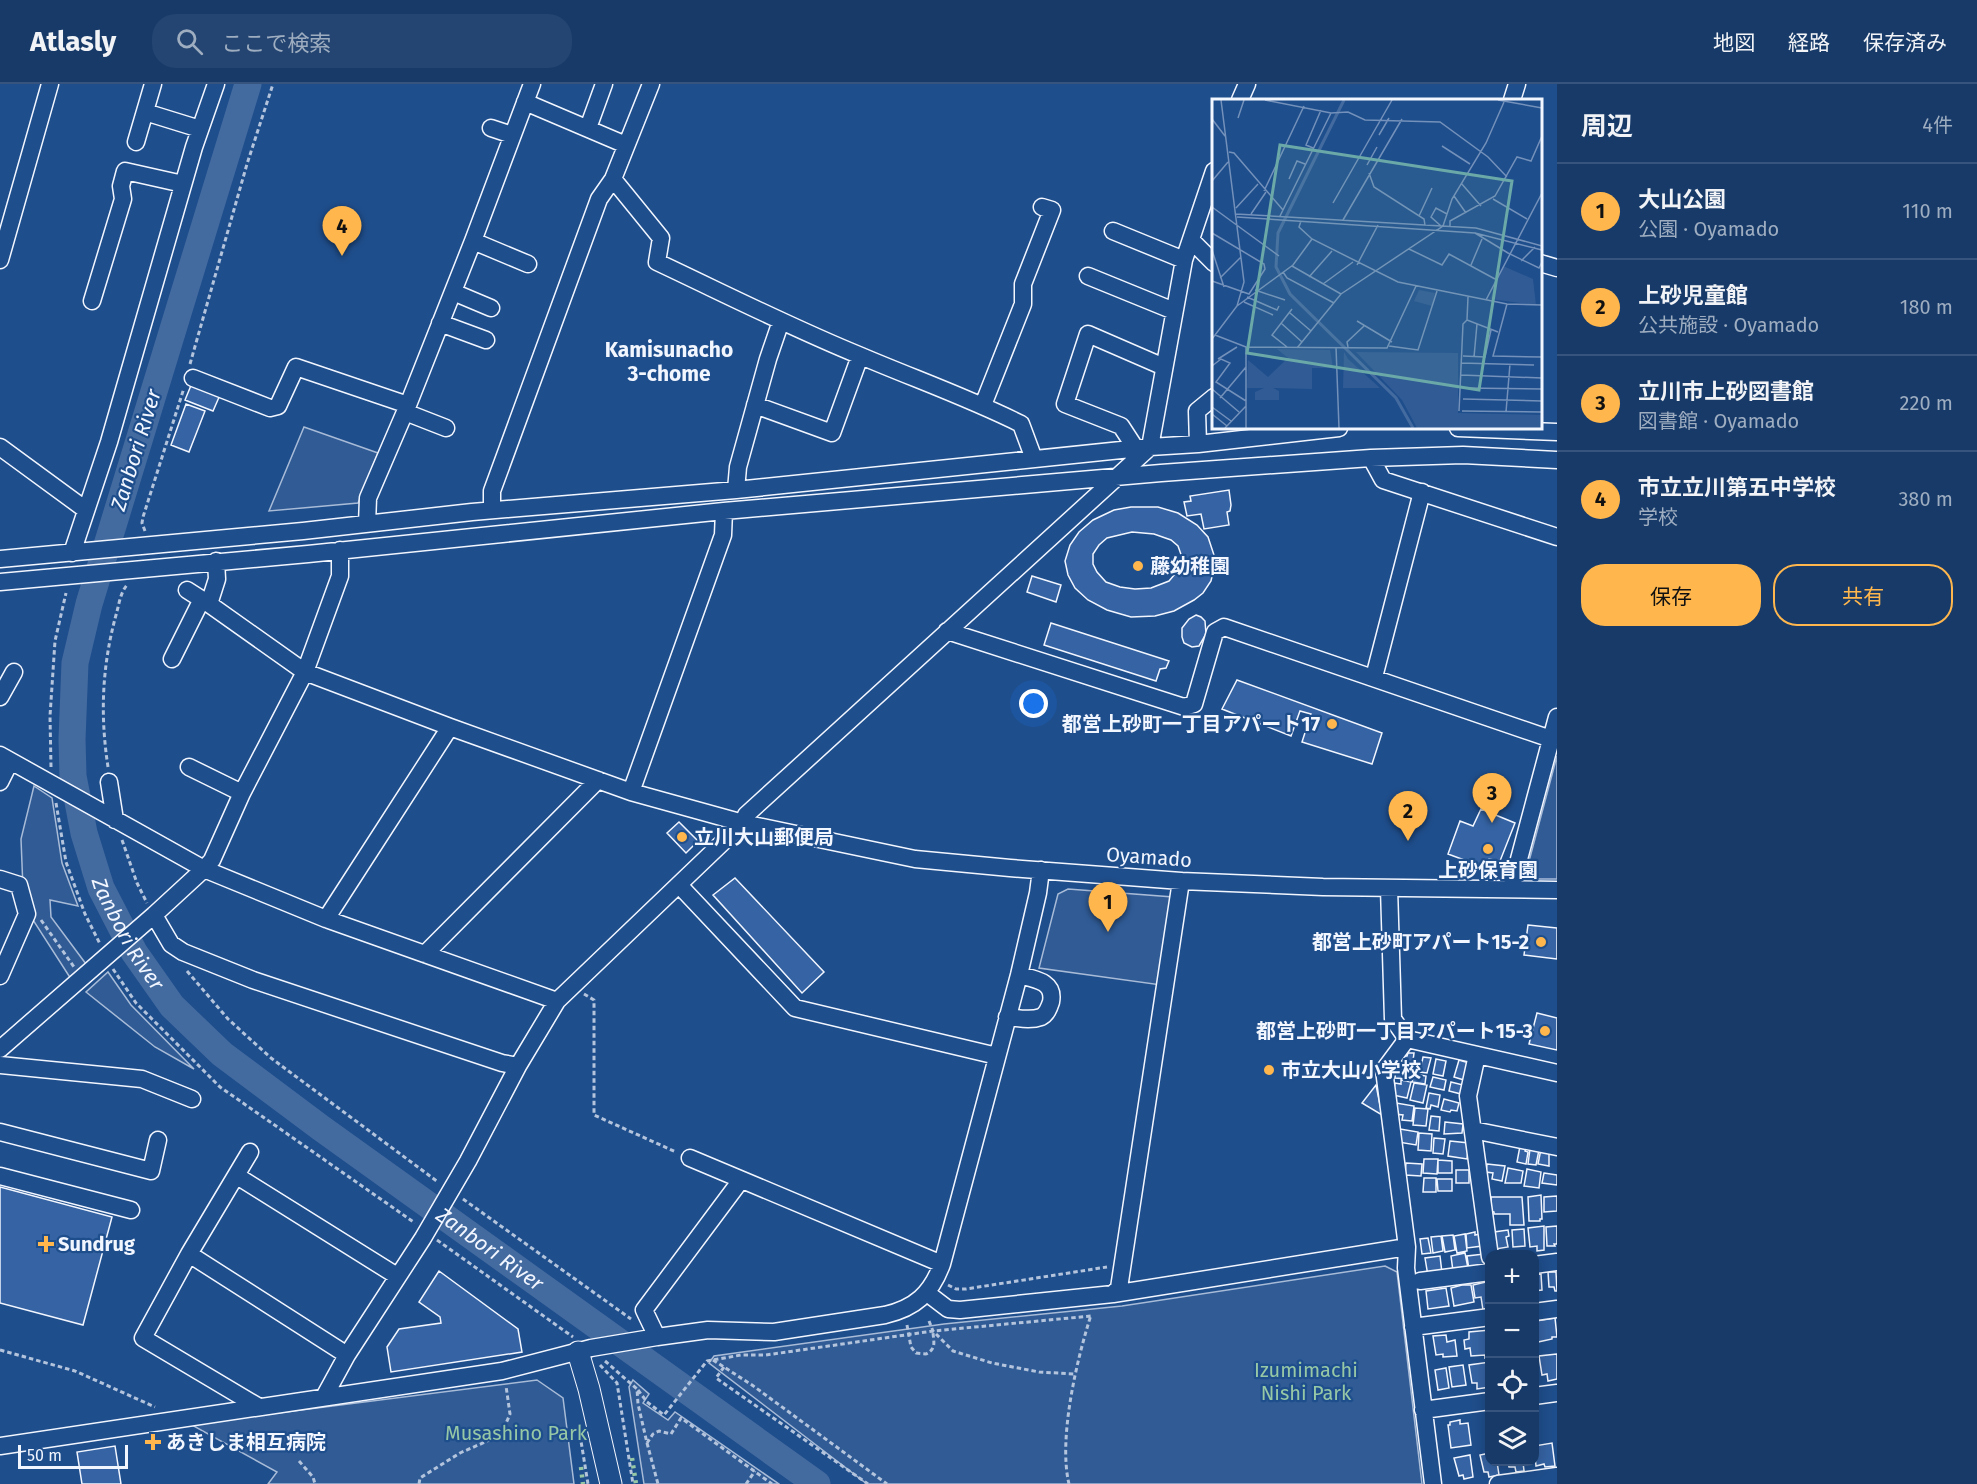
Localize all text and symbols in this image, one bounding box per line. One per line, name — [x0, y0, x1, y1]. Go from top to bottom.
search box — [152, 14, 572, 68]
text: Atlasly — [30, 25, 116, 58]
icon: search — [173, 25, 206, 58]
text: ここで検索 — [221, 30, 331, 57]
text: 地図 — [1713, 30, 1755, 56]
text: 経路 — [1788, 30, 1830, 56]
text: 保存済み — [1863, 30, 1947, 56]
inset map — [1212, 99, 1542, 429]
text: 周辺 — [1581, 111, 1633, 142]
text: 4件 — [1922, 113, 1953, 137]
text: 大山公園 — [1638, 186, 1726, 213]
text: 1 — [1596, 199, 1605, 223]
text: 110 m — [1902, 199, 1953, 223]
pin: 4 — [322, 206, 362, 256]
text: 公園 · Oyamado — [1638, 217, 1779, 241]
text: 上砂児童館 — [1638, 282, 1748, 309]
text: 2 — [1595, 295, 1606, 319]
text: 180 m — [1900, 295, 1953, 319]
text: 公共施設 · Oyamado — [1638, 313, 1819, 337]
district label: Kamisunacho 3-chome — [605, 337, 733, 387]
text: 立川市上砂図書館 — [1638, 378, 1814, 405]
water label: Zanbori River — [105, 385, 167, 515]
text: 3 — [1595, 391, 1606, 415]
text: 220 m — [1900, 391, 1953, 415]
text: 図書館 · Oyamado — [1638, 409, 1799, 433]
text: 市立立川第五中学校 — [1638, 474, 1836, 501]
text: 4 — [1595, 487, 1606, 511]
text: 380 m — [1898, 487, 1953, 511]
text: 学校 — [1638, 505, 1678, 529]
place label: 藤幼稚園 — [1150, 554, 1230, 578]
marker: 藤幼稚園 — [1131, 559, 1145, 573]
button: 保存 — [1581, 564, 1761, 626]
button: 共有 — [1773, 564, 1953, 626]
your location — [1019, 689, 1048, 718]
place label: 都営上砂町一丁目アパート17 — [1062, 712, 1320, 736]
marker: 都営上砂町一丁目アパート17 — [1325, 717, 1339, 731]
pin: 3 — [1472, 774, 1512, 823]
pin: 2 — [1388, 792, 1428, 841]
place label: 立川大山郵便局 — [694, 825, 834, 849]
marker: 立川大山郵便局 — [675, 830, 689, 844]
street label: Oyamado — [1105, 842, 1193, 872]
marker: 上砂保育園 — [1481, 842, 1495, 856]
place label: 上砂保育園 — [1438, 858, 1538, 882]
water label: Zanbori River — [85, 874, 170, 996]
pin: 1 — [1088, 882, 1128, 932]
place label: 都営上砂町アパート15-2 — [1312, 930, 1529, 954]
marker: 都営上砂町アパート15-2 — [1534, 935, 1548, 949]
place label: 都営上砂町一丁目アパート15-3 — [1256, 1019, 1533, 1043]
marker: 都営上砂町一丁目アパート15-3 — [1538, 1024, 1552, 1038]
place label: 市立大山小学校 — [1281, 1058, 1421, 1082]
marker: 市立大山小学校 — [1262, 1063, 1276, 1077]
water label: Zanbori River — [431, 1201, 549, 1297]
place label: Sundrug — [58, 1232, 136, 1256]
marker: Sundrug — [39, 1237, 53, 1251]
map controls — [1485, 1250, 1539, 1466]
button: + — [1485, 1250, 1539, 1304]
button: − — [1485, 1304, 1539, 1358]
park label: Izumimachi Nishi Park — [1254, 1358, 1358, 1405]
button: locate — [1485, 1358, 1539, 1412]
button: layers — [1485, 1412, 1539, 1466]
park label: Musashino Park — [445, 1421, 588, 1445]
place label: あきしま相互病院 — [166, 1430, 326, 1454]
marker: あきしま相互病院 — [144, 1433, 162, 1451]
scale bar — [18, 1442, 128, 1470]
text: 50 m — [27, 1446, 62, 1465]

